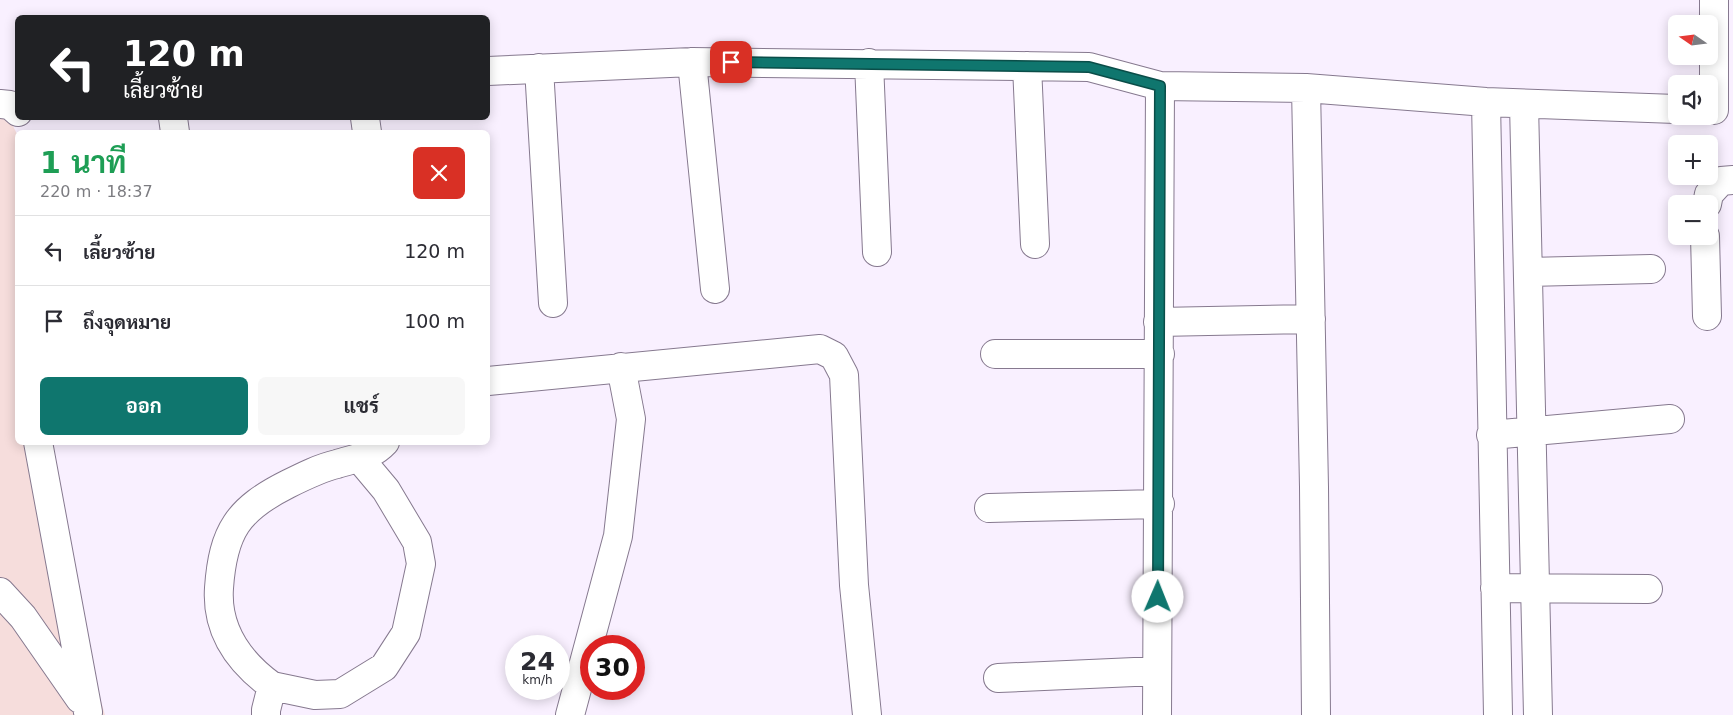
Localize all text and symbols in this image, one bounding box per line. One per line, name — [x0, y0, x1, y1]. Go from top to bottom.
north arrow — [1668, 15, 1718, 65]
map controls — [1668, 15, 1718, 245]
text: 120 m — [123, 34, 245, 74]
icon: left — [40, 35, 105, 100]
pin — [710, 41, 752, 83]
icon: arrive — [717, 48, 745, 76]
button: sound — [1668, 75, 1718, 125]
text: เลี้ยวซ้าย — [123, 78, 203, 103]
button: + — [1668, 135, 1718, 185]
text: 1 นาที — [40, 145, 126, 180]
button: close — [413, 147, 465, 199]
text: 220 m · 18:37 — [40, 182, 153, 201]
button: − — [1668, 195, 1718, 245]
icon: left — [40, 237, 68, 265]
text: 120 m — [404, 240, 465, 262]
text: เลี้ยวซ้าย — [83, 241, 155, 263]
icon: arrive — [40, 307, 68, 335]
text: 100 m — [404, 310, 465, 332]
text: ถึงจุดหมาย — [83, 311, 171, 333]
button: ออก — [40, 377, 248, 435]
button: แชร์ — [258, 377, 465, 435]
position arrow — [1131, 570, 1183, 622]
speed limit sign: 30 — [580, 635, 645, 700]
text: 24 — [520, 647, 555, 676]
text: km/h — [522, 673, 553, 687]

